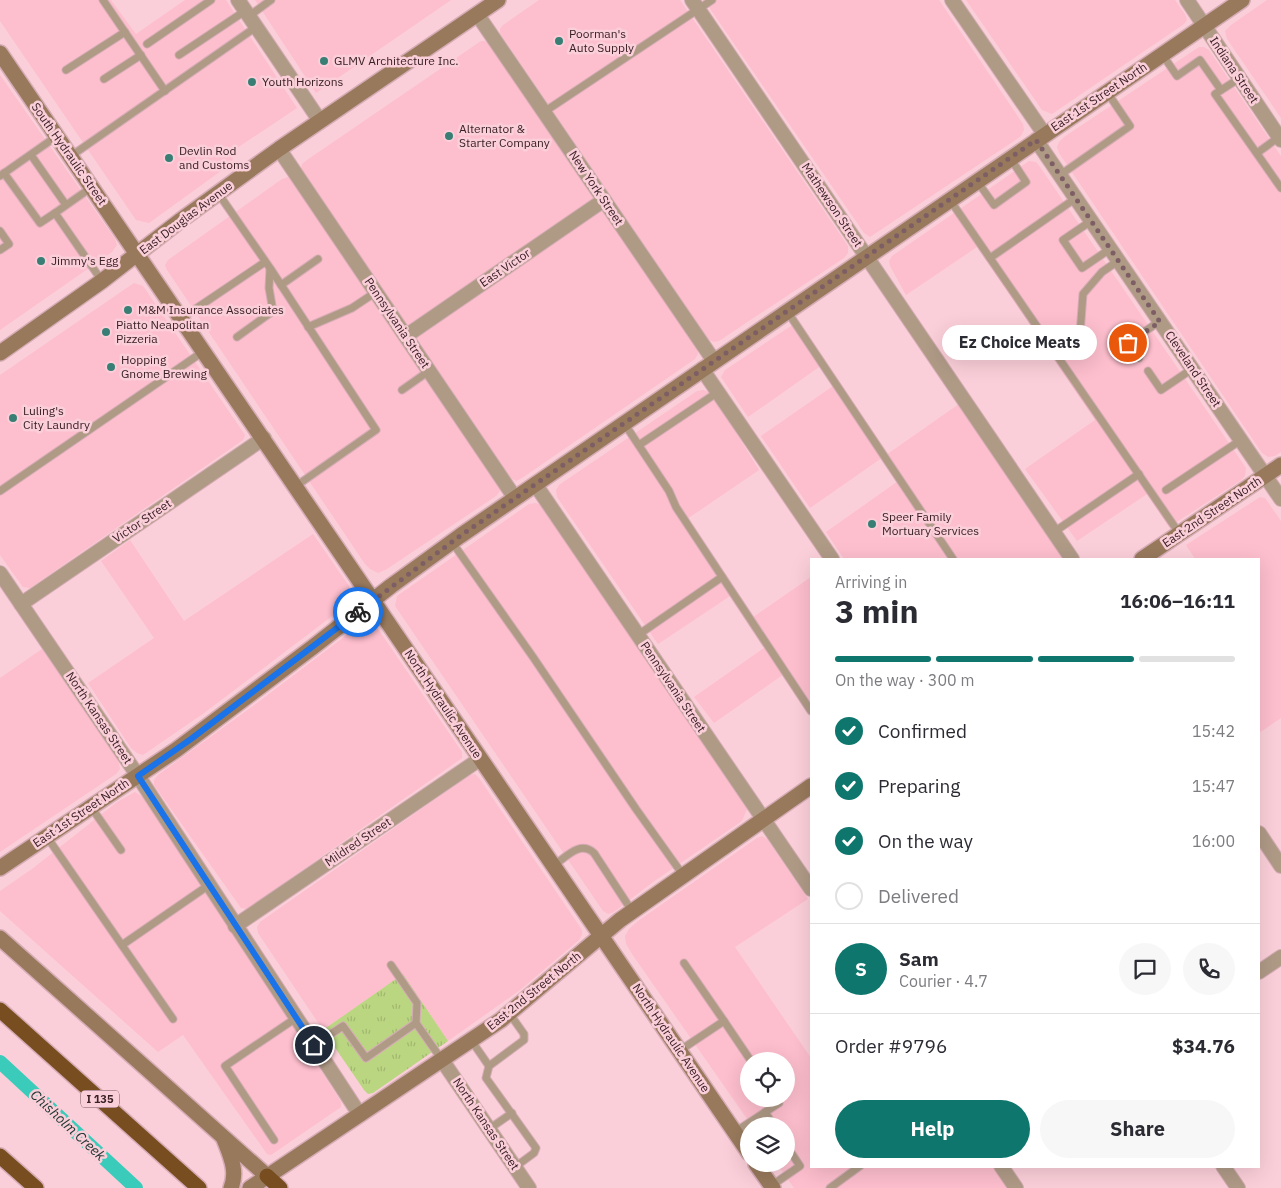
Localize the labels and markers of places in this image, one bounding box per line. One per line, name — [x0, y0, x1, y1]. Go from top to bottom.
place label: Poorman's Auto Supply — [569, 26, 634, 55]
marker: Poorman's Auto Supply — [553, 35, 565, 47]
place label: GLMV Architecture Inc. — [334, 53, 459, 68]
marker: GLMV Architecture Inc. — [318, 55, 330, 67]
place label: Youth Horizons — [262, 74, 344, 89]
marker: Youth Horizons — [246, 76, 258, 88]
place label: Alternator & Starter Company — [459, 121, 550, 150]
marker: Alternator & Starter Company — [443, 130, 455, 142]
place label: Devlin Rod and Customs — [179, 143, 249, 172]
marker: Devlin Rod and Customs — [163, 152, 175, 164]
place label: Jimmy's Egg — [51, 253, 119, 268]
marker: Jimmy's Egg — [35, 255, 47, 267]
place label: M&M Insurance Associates — [138, 302, 284, 317]
marker: M&M Insurance Associates — [122, 304, 134, 316]
place label: Piatto Neapolitan Pizzeria — [116, 317, 209, 346]
pin — [1107, 322, 1149, 364]
marker: Piatto Neapolitan Pizzeria — [100, 326, 112, 338]
callout: Ez Choice Meats — [943, 326, 1098, 360]
place label: Hopping Gnome Brewing — [121, 352, 208, 381]
marker: Hopping Gnome Brewing — [105, 361, 117, 373]
place label: Luling's City Laundry — [23, 403, 90, 432]
marker: Luling's City Laundry — [7, 412, 19, 424]
place label: Speer Family Mortuary Services — [882, 509, 979, 538]
marker: Speer Family Mortuary Services — [866, 518, 878, 530]
pin — [293, 1024, 335, 1066]

